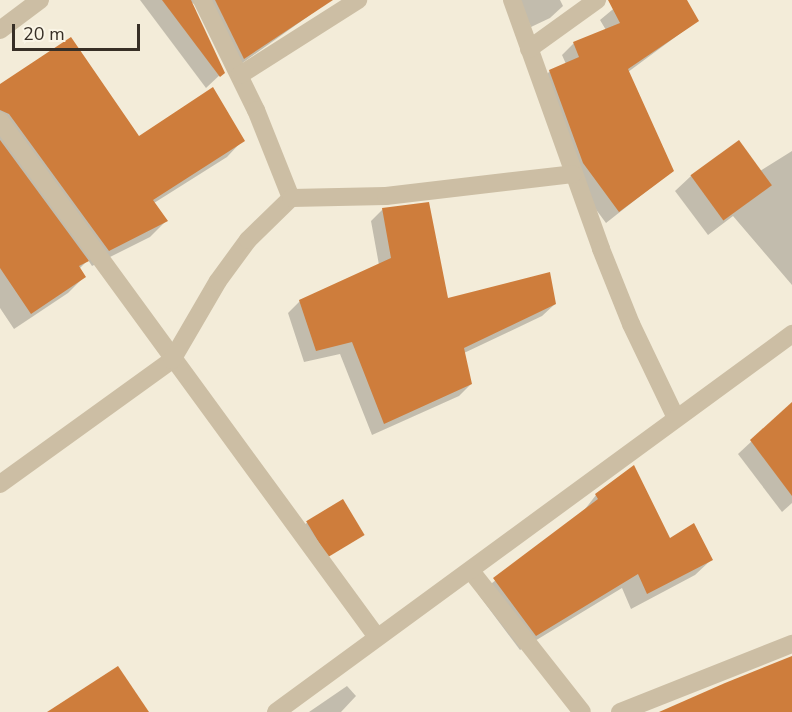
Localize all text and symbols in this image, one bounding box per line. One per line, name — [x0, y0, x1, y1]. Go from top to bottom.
scale bar — [15, 12, 142, 50]
text: 20 m — [23, 22, 65, 46]

